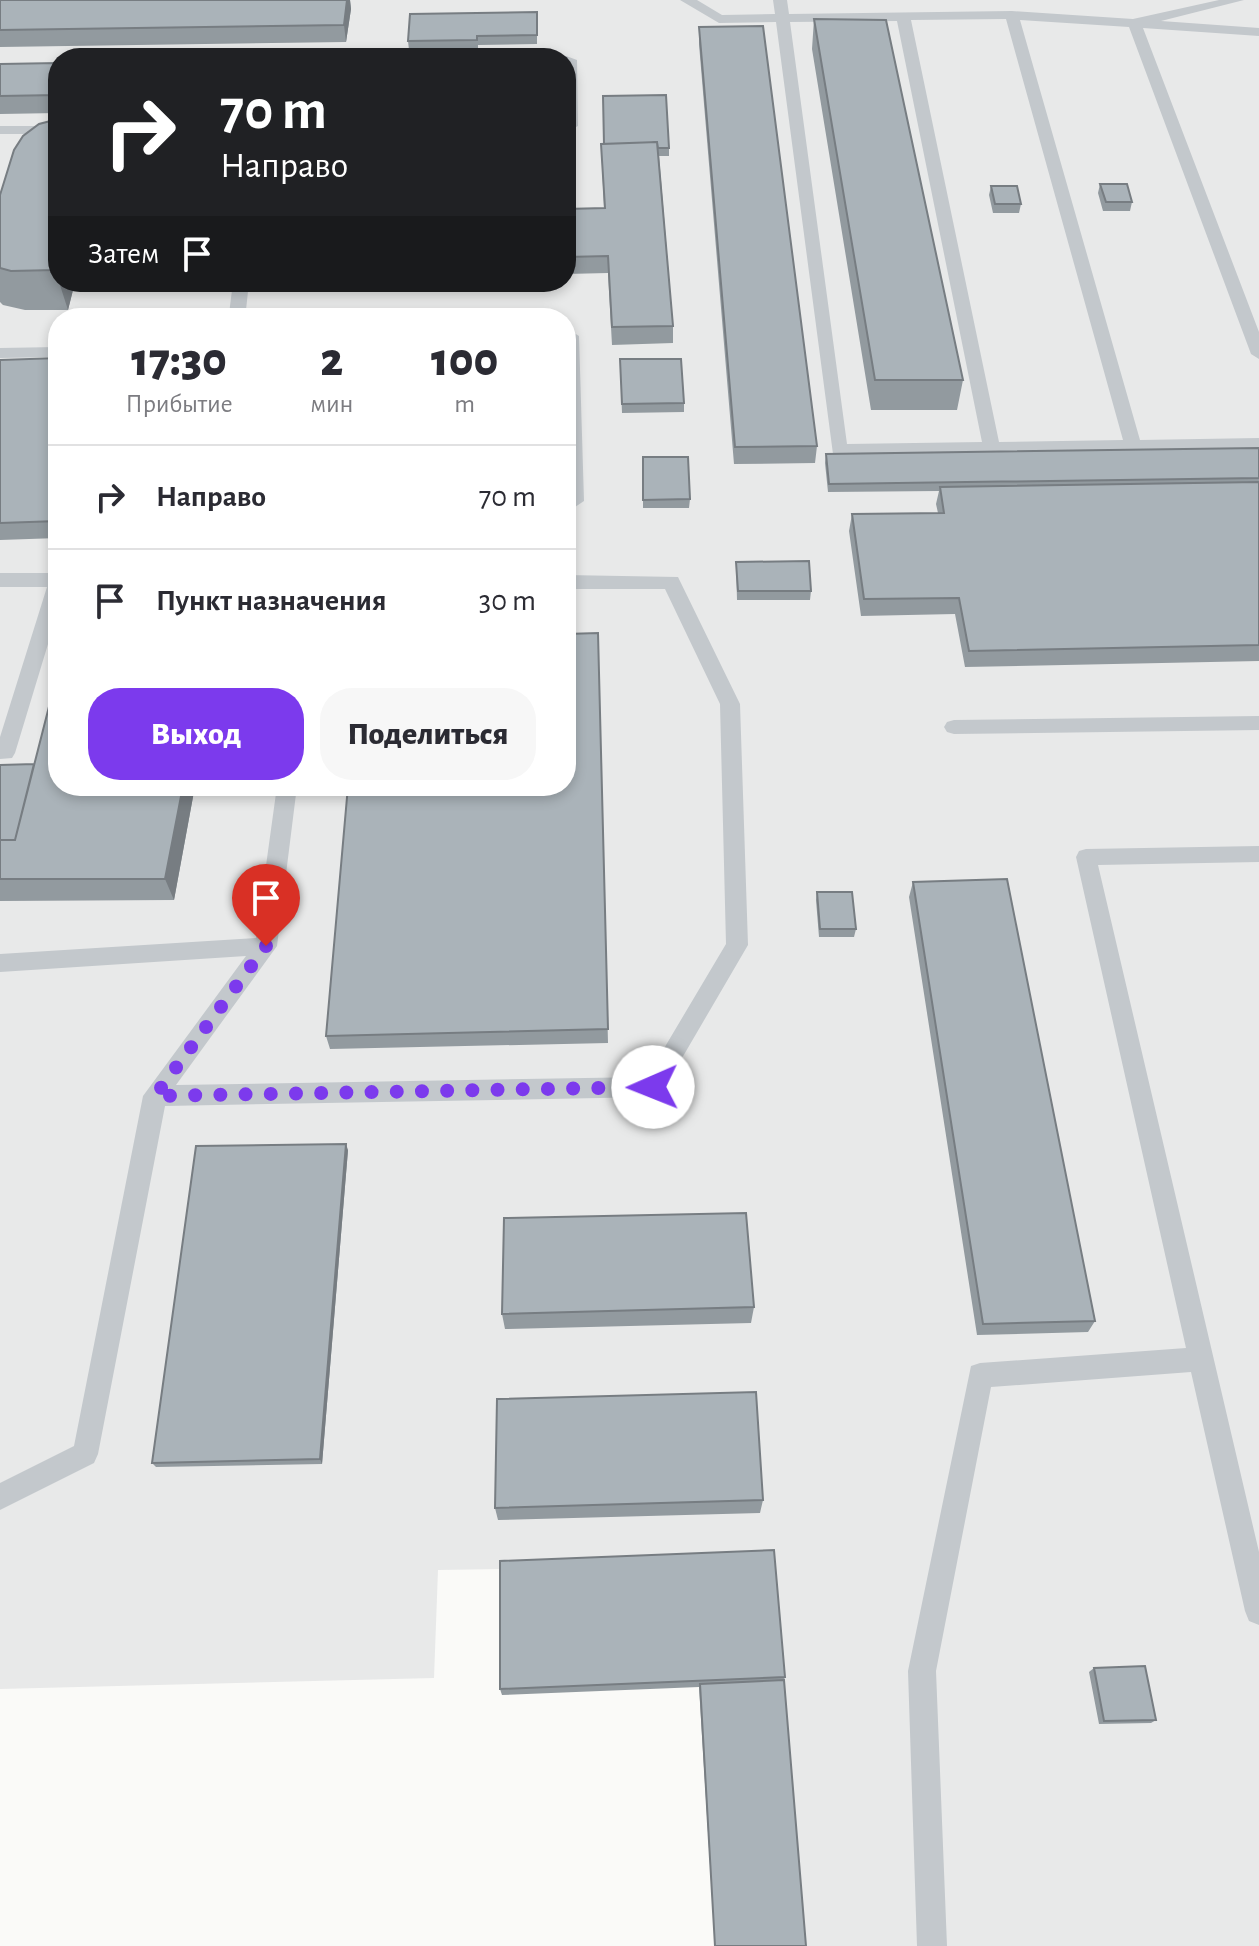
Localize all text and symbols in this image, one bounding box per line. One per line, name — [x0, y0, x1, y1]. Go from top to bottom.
icon: right — [88, 80, 192, 184]
text: 70 m — [220, 83, 327, 139]
text: Направо — [220, 148, 348, 184]
icon: arrive — [175, 232, 219, 276]
text: Затем — [88, 239, 159, 269]
text: 17:30 — [131, 337, 227, 385]
text: 2 — [320, 337, 343, 385]
text: 100 — [431, 337, 498, 385]
text: Прибытие — [126, 391, 233, 417]
text: мин — [310, 391, 353, 417]
text: m — [454, 391, 475, 417]
icon: right — [88, 475, 132, 519]
text: Направо — [156, 482, 266, 512]
text: 70 m — [479, 482, 536, 512]
icon: arrive — [88, 579, 132, 623]
text: Пункт назначения — [156, 586, 387, 616]
text: 30 m — [479, 586, 536, 616]
button: Выход — [88, 688, 304, 780]
button: Поделиться — [320, 688, 536, 780]
pin — [232, 864, 300, 946]
icon: arrive — [244, 876, 288, 920]
position arrow — [611, 1045, 695, 1129]

